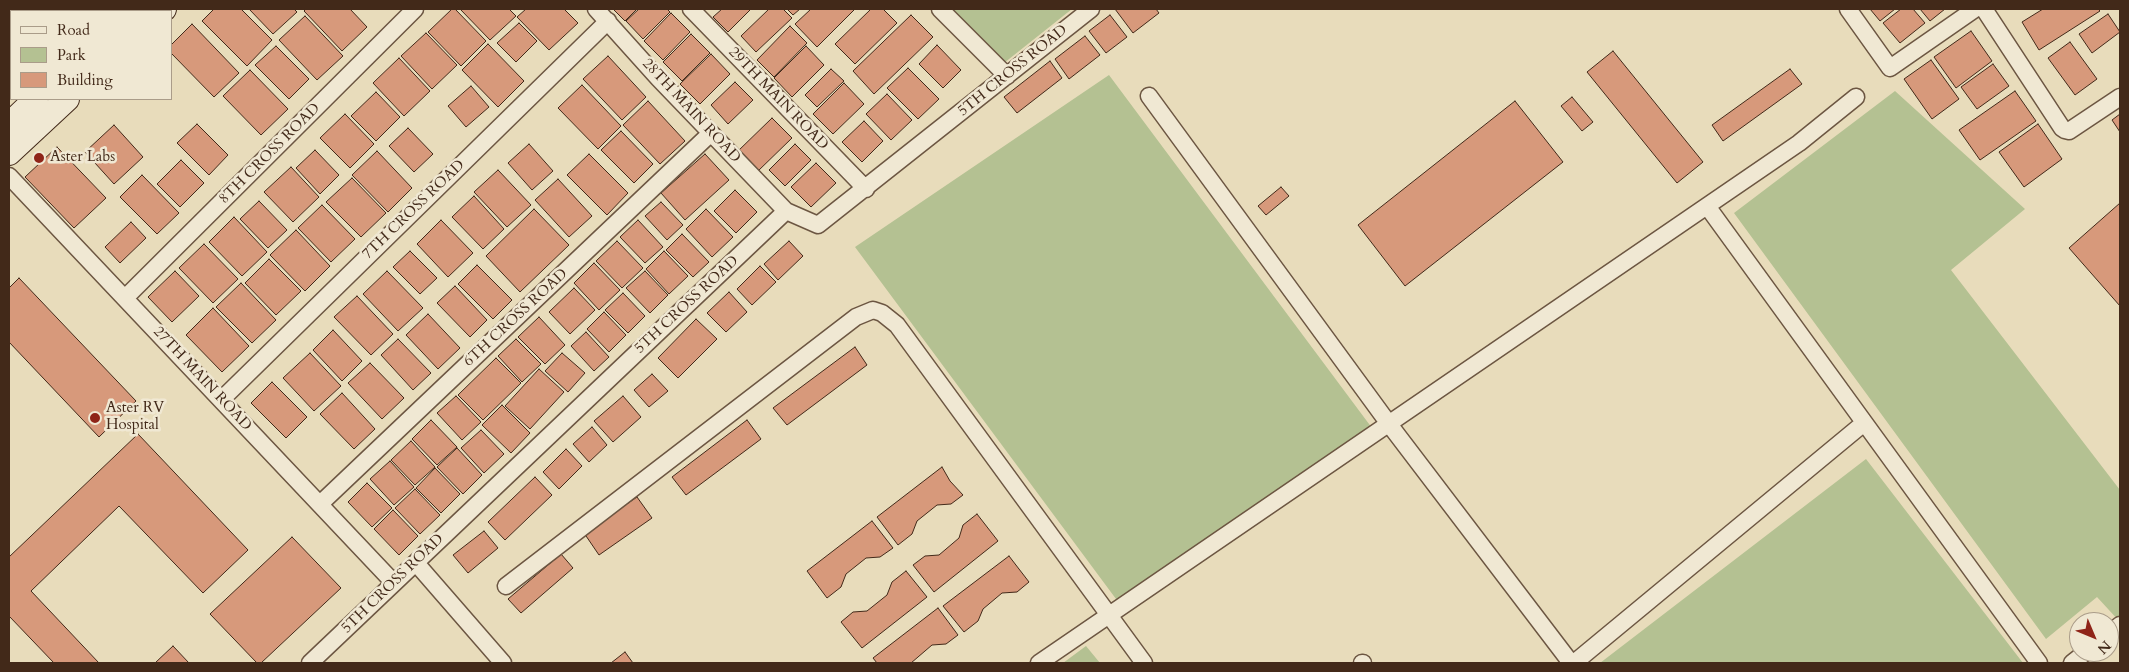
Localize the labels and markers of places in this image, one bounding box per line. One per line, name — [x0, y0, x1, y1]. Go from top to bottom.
place label: Aster Labs — [50, 149, 115, 167]
marker: Aster Labs — [32, 151, 46, 165]
place label: Aster RV Hospital — [106, 400, 164, 435]
marker: Aster RV Hospital — [88, 411, 102, 425]

